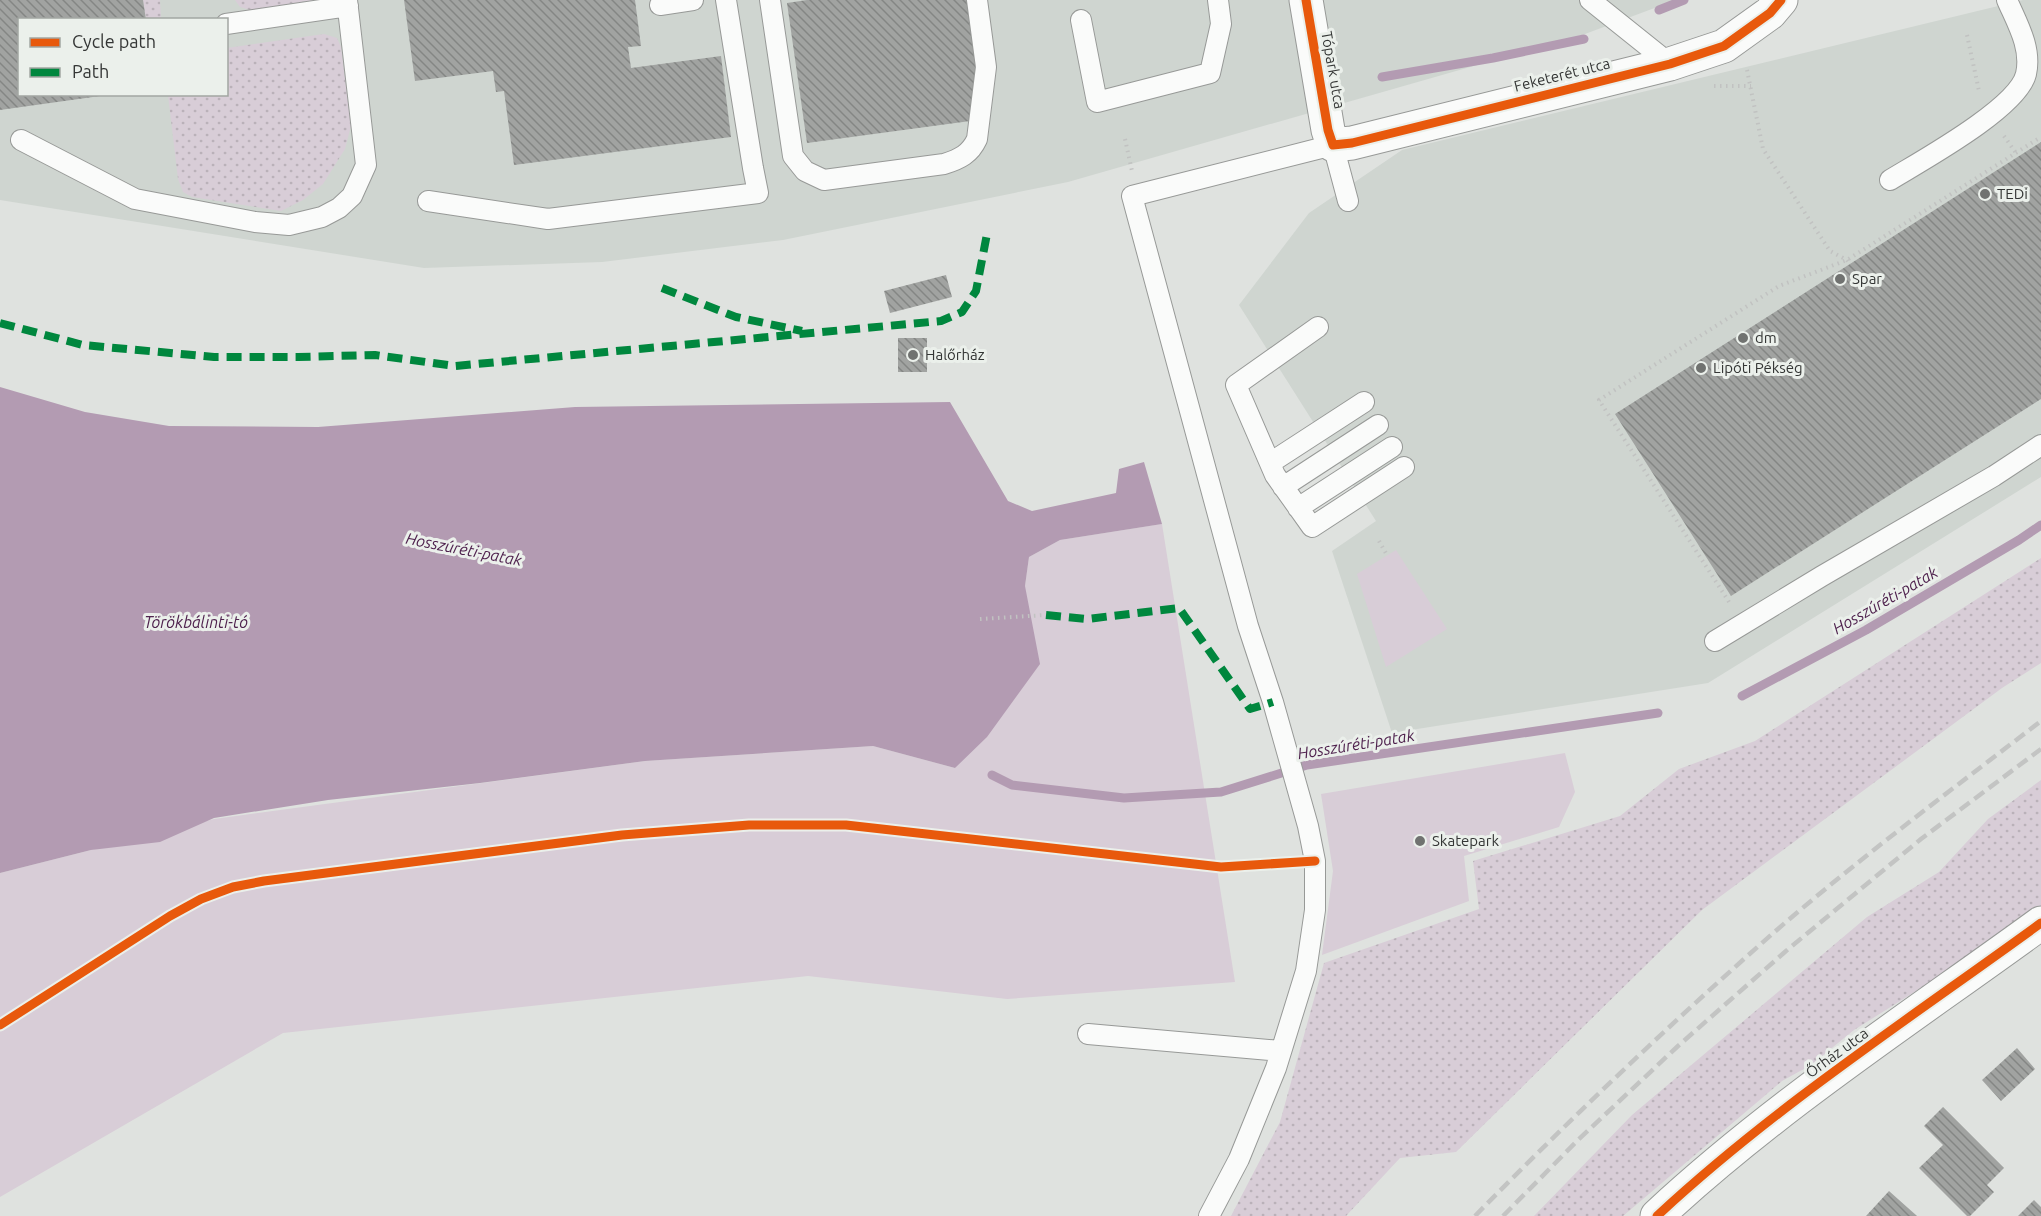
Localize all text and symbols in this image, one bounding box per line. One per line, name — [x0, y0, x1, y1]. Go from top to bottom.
legend — [18, 18, 228, 96]
street label: Tópark utca — [1318, 30, 1349, 110]
text: Cycle path — [72, 31, 156, 51]
street label: Feketerét utca — [1512, 54, 1612, 95]
text: Path — [72, 61, 109, 81]
place label: TEDi — [1997, 185, 2028, 202]
marker: TEDi — [1978, 187, 1992, 201]
place label: Spar — [1852, 270, 1882, 287]
marker: Spar — [1833, 272, 1847, 286]
place label: dm — [1755, 329, 1777, 346]
marker: dm — [1736, 331, 1750, 345]
place label: Halőrház — [925, 346, 985, 363]
marker: Halőrház — [906, 348, 920, 362]
place label: Lipóti Pékség — [1713, 359, 1803, 376]
marker: Lipóti Pékség — [1694, 361, 1708, 375]
water label: Hosszúréti-patak — [404, 529, 524, 569]
water label: Hosszúréti-patak — [1829, 562, 1941, 637]
water label: Törökbálinti-tó — [144, 613, 248, 631]
water label: Hosszúréti-patak — [1296, 726, 1417, 762]
place label: Skatepark — [1432, 832, 1499, 849]
marker: Skatepark — [1413, 834, 1427, 848]
street label: Őrház utca — [1802, 1024, 1871, 1081]

